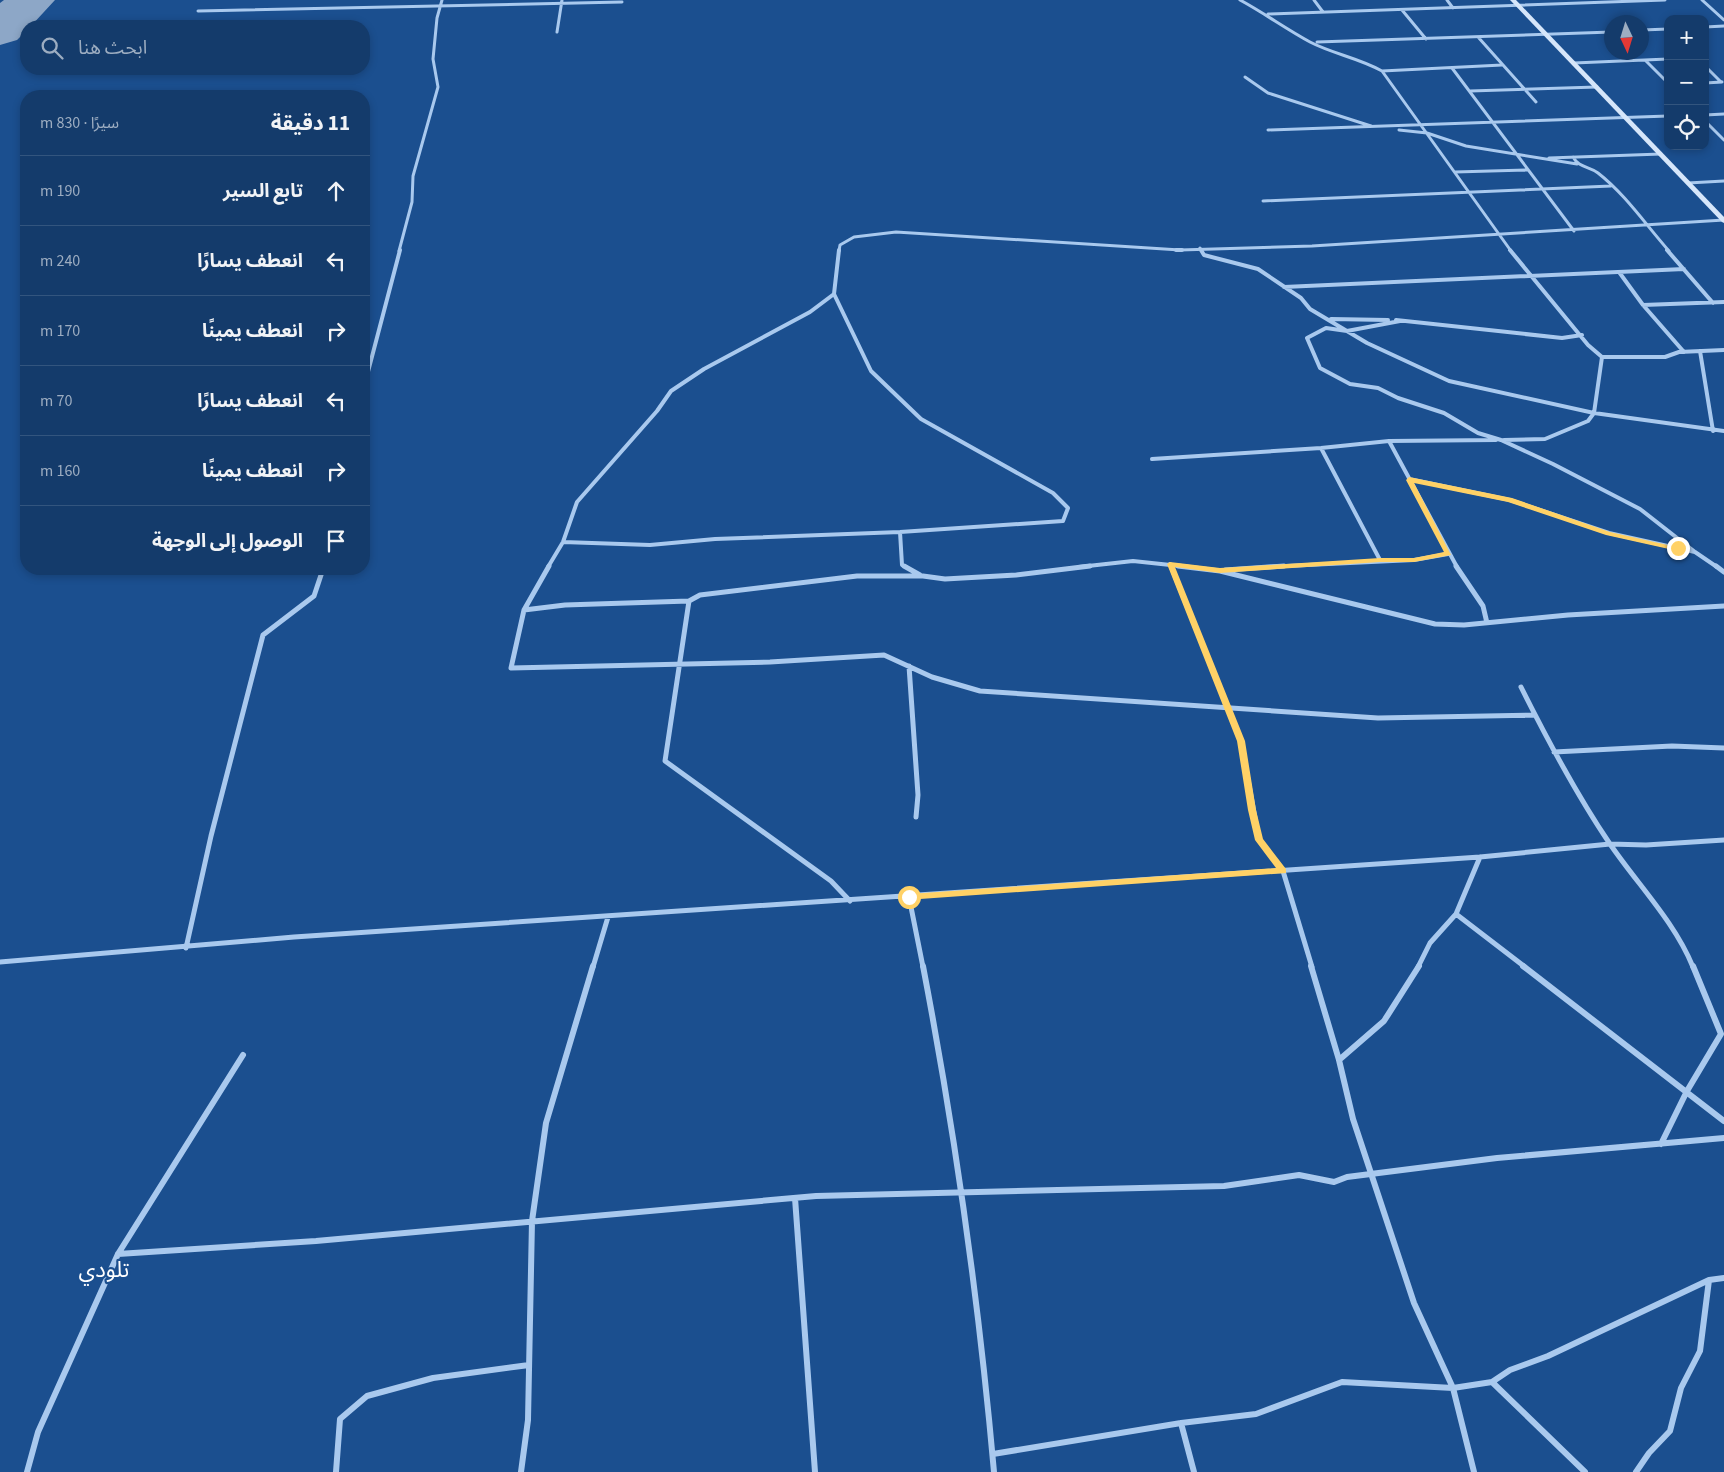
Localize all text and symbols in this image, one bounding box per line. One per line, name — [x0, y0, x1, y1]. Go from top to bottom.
north arrow — [1604, 15, 1649, 60]
map controls — [1664, 15, 1709, 150]
button: + — [1664, 15, 1709, 60]
search box — [20, 20, 370, 75]
icon: search — [38, 34, 66, 62]
text: ابحث هنا — [78, 35, 147, 62]
button: − — [1664, 60, 1709, 105]
button: locate — [1664, 105, 1709, 150]
text: 11 دقيقة — [271, 108, 350, 138]
text: سيرًا · 830 m — [40, 112, 119, 134]
icon: ahead — [322, 177, 350, 205]
text: تابع السير — [223, 178, 303, 205]
text: 190 m — [40, 180, 80, 202]
icon: left — [322, 247, 350, 275]
text: انعطف يسارًا — [197, 248, 303, 275]
text: 240 m — [40, 250, 80, 272]
icon: right — [322, 317, 350, 345]
text: انعطف يمينًا — [202, 318, 303, 345]
text: 170 m — [40, 320, 80, 342]
icon: left — [322, 387, 350, 415]
text: انعطف يسارًا — [197, 388, 303, 415]
text: 70 m — [40, 390, 72, 412]
icon: right — [322, 457, 350, 485]
text: انعطف يمينًا — [202, 458, 303, 485]
text: 160 m — [40, 460, 80, 482]
icon: arrive — [322, 527, 350, 555]
text: الوصول إلى الوجهة — [152, 528, 303, 555]
route end — [1667, 537, 1690, 560]
route start — [898, 886, 921, 909]
district label: تلودي — [79, 1254, 129, 1286]

